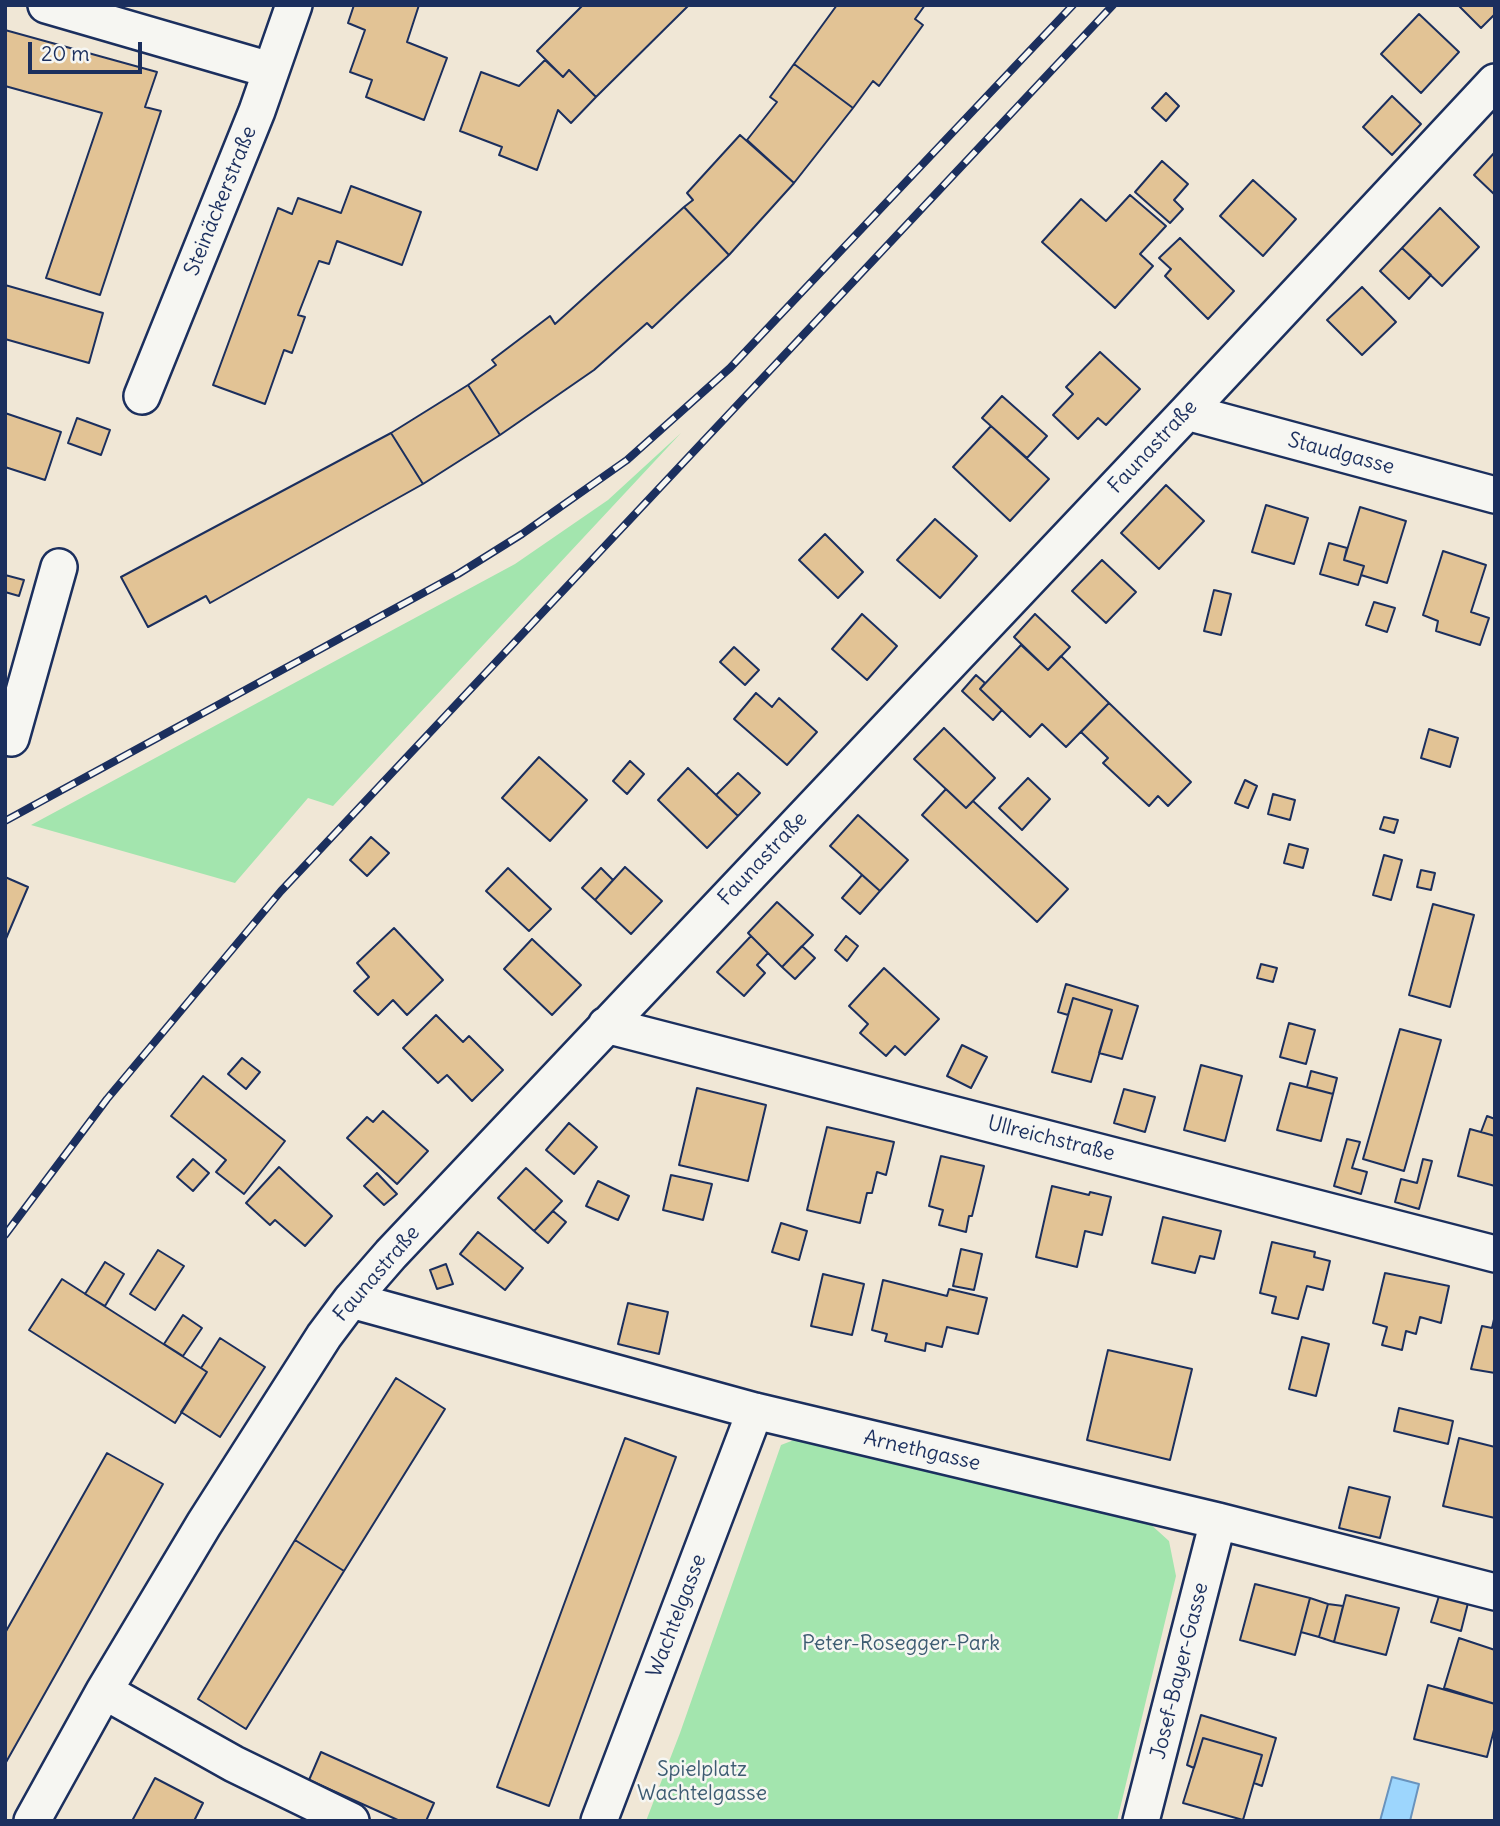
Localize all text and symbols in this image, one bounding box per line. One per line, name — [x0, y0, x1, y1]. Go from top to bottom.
scale bar — [32, 28, 145, 72]
text: 20 m — [41, 40, 90, 67]
street label: Steinäckerstraße — [180, 123, 262, 279]
street label: Faunastraße — [1103, 395, 1203, 499]
street label: Staudgasse — [1285, 428, 1397, 480]
street label: Faunastraße — [713, 807, 813, 911]
street label: Ullreichstraße — [985, 1111, 1117, 1167]
street label: Faunastraße — [328, 1221, 426, 1327]
street label: Arnethgasse — [861, 1425, 983, 1477]
street label: Wachtelgasse — [642, 1551, 712, 1681]
street label: Josef-Bayer-Gasse — [1146, 1580, 1214, 1762]
park label: Peter-Rosegger-Park — [802, 1631, 1000, 1657]
park label: Spielplatz Wachtelgasse — [637, 1757, 767, 1807]

